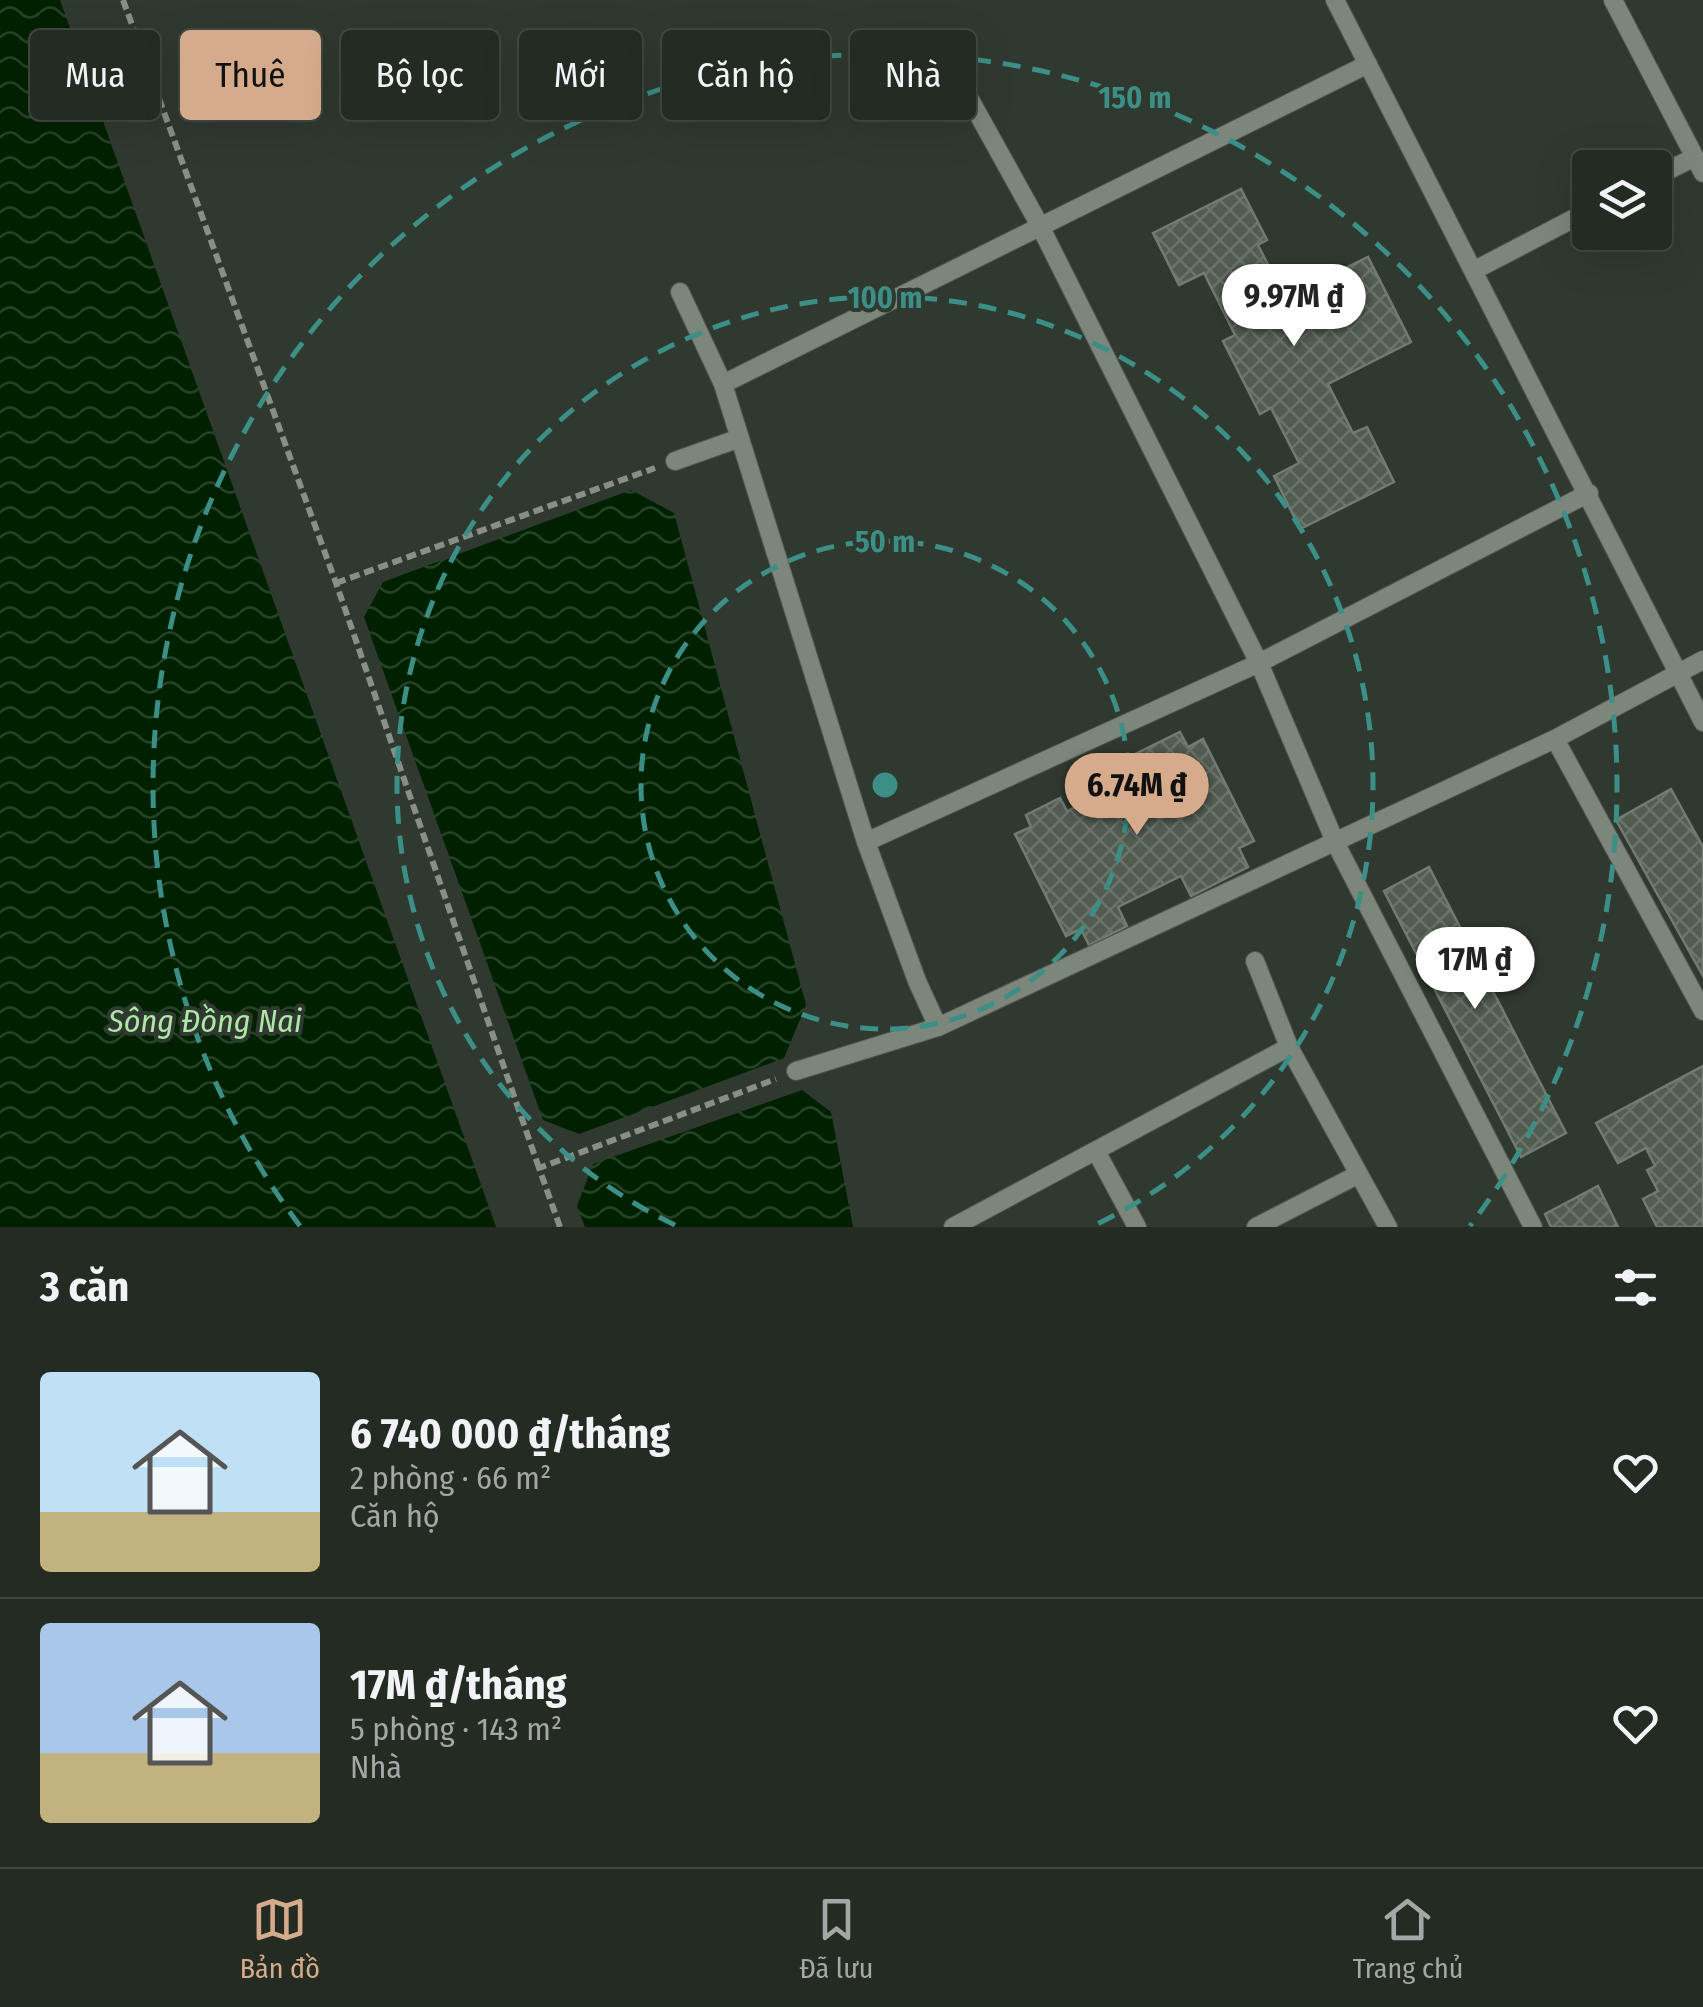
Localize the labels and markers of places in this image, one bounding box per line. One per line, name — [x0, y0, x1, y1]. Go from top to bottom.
pin: 9.97M ₫ — [1202, 264, 1386, 349]
pin: 6.74M ₫ — [1045, 753, 1229, 838]
centre of rings — [867, 767, 903, 803]
pin: 17M ₫ — [1405, 927, 1545, 1012]

